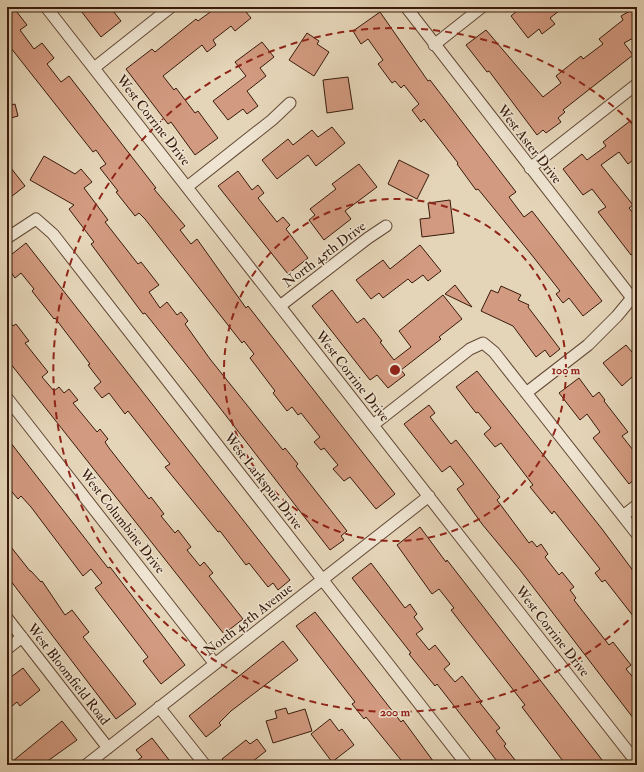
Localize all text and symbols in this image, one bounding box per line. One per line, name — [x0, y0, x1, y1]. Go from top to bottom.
street label: West Corrine Drive — [112, 71, 194, 169]
street label: West Aster Drive — [493, 101, 566, 187]
street label: North 45th Drive — [279, 218, 369, 291]
street label: West Corrine Drive — [311, 327, 393, 425]
centre of rings — [388, 363, 402, 377]
text: 100 m — [552, 363, 581, 378]
street label: West Larkspur Drive — [219, 429, 307, 534]
street label: West Columbine Drive — [76, 465, 169, 577]
street label: North 45th Avenue — [200, 579, 296, 659]
street label: West Corrine Drive — [511, 582, 593, 680]
street label: West Bloomfield Road — [23, 619, 114, 729]
text: 200 m — [380, 705, 411, 720]

